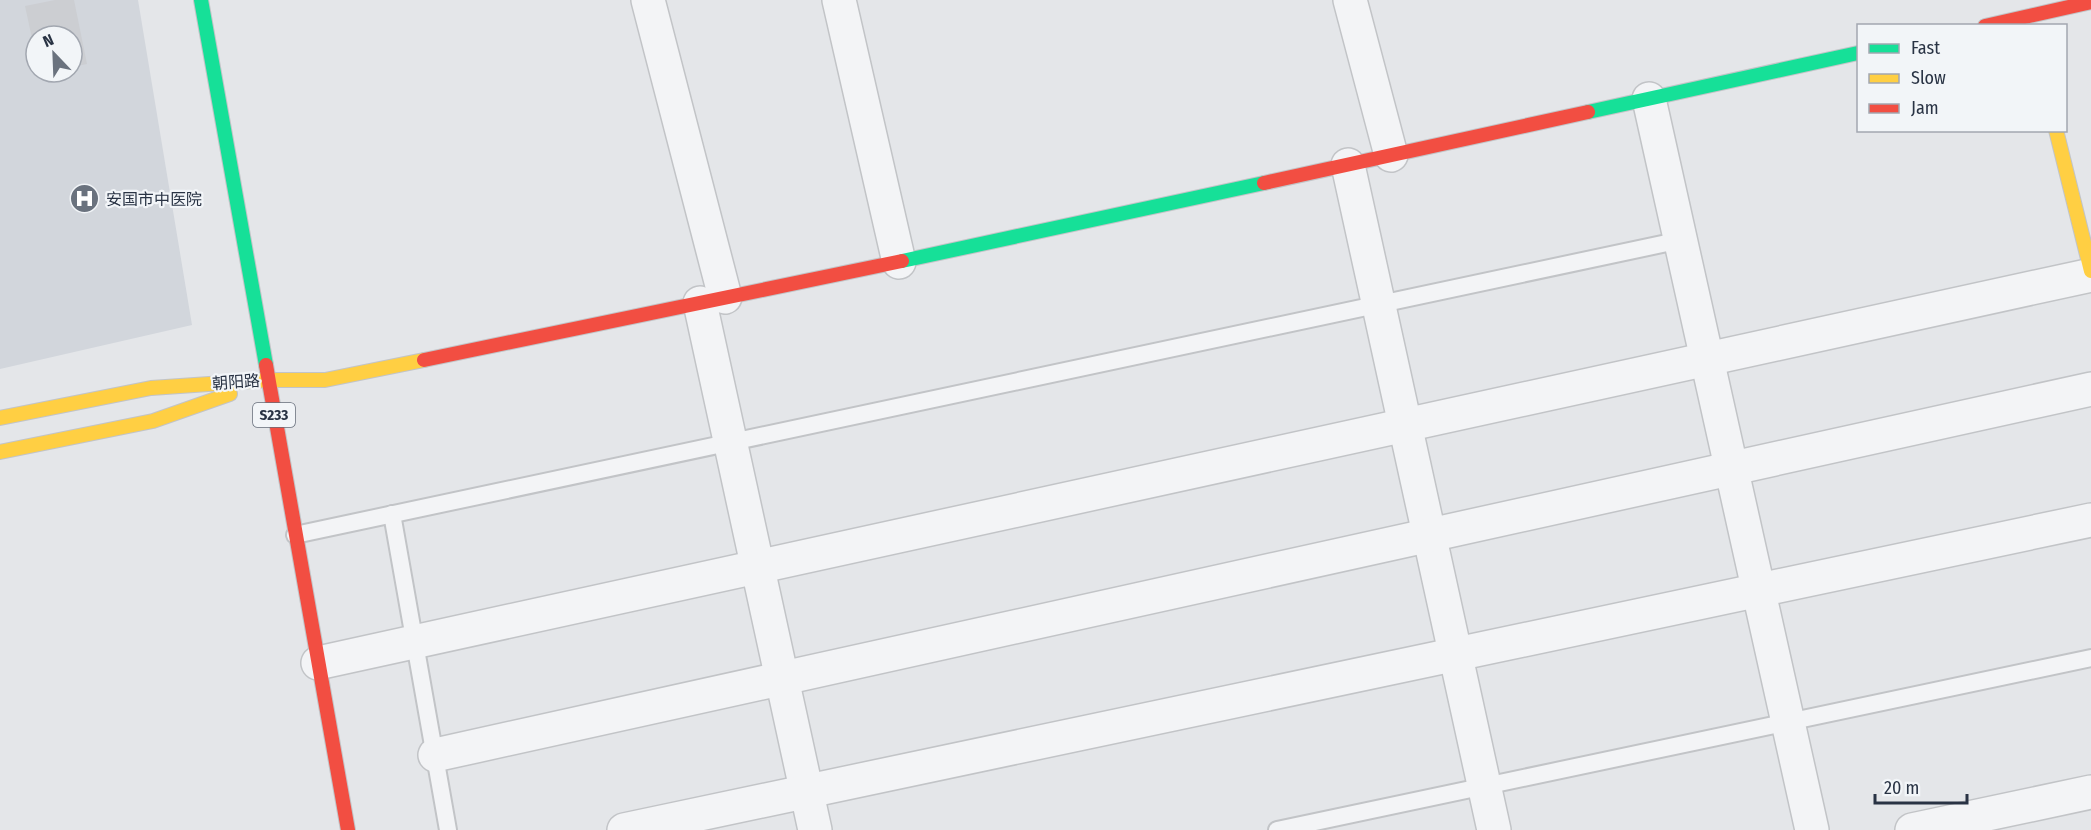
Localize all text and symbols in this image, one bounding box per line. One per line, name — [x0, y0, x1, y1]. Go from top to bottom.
north arrow — [24, 24, 84, 84]
legend — [1857, 24, 2067, 132]
text: N — [40, 30, 56, 51]
text: Fast — [1911, 37, 1940, 59]
text: Slow — [1911, 67, 1946, 89]
text: Jam — [1911, 97, 1939, 119]
hospital icon: 安国市中医院 — [69, 183, 101, 215]
place label: 安国市中医院 — [106, 190, 202, 209]
street label: 朝阳路 — [211, 371, 261, 393]
road number: S233 — [253, 403, 295, 427]
scale bar — [1875, 767, 1966, 805]
text: 20 m — [1884, 777, 1919, 799]

